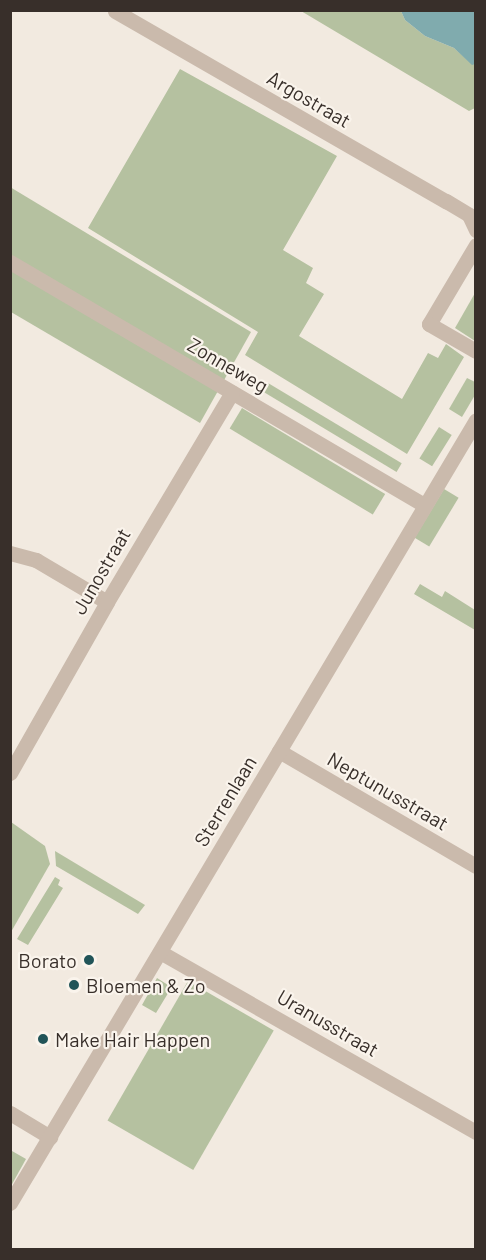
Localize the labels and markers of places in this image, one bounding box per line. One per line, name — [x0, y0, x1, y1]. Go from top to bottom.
place label: Borato — [18, 948, 77, 972]
marker: Borato — [82, 953, 96, 967]
place label: Bloemen & Zo — [86, 973, 206, 997]
marker: Bloemen & Zo — [67, 978, 81, 992]
place label: Make Hair Happen — [55, 1027, 210, 1051]
marker: Make Hair Happen — [36, 1032, 50, 1046]

